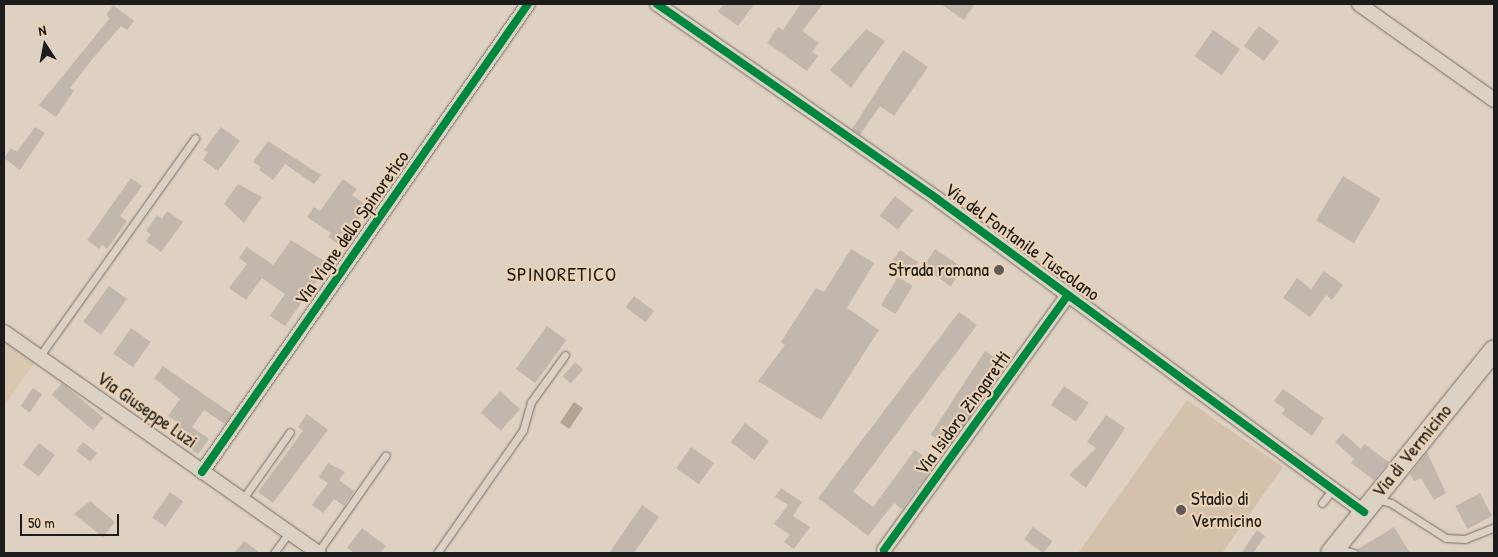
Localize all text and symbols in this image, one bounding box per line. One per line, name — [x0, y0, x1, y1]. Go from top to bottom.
north arrow — [20, 20, 70, 70]
text: N — [37, 20, 48, 40]
street label: Via Vigne dello Spinoretico — [290, 146, 414, 310]
street label: Via del Fontanile Tuscolano — [940, 178, 1104, 306]
place label: Strada romana — [888, 259, 989, 281]
district label: SPINORETICO — [505, 261, 619, 285]
marker: Strada romana — [993, 264, 1005, 276]
street label: Via Isidoro Zingaretti — [910, 347, 1016, 479]
street label: Via Giuseppe Luzi — [92, 367, 202, 453]
street label: Via di Vermicino — [1367, 400, 1457, 502]
place label: Stadio di Vermicino — [1191, 488, 1262, 532]
scale bar — [22, 504, 121, 536]
marker: Stadio di Vermicino — [1175, 504, 1187, 516]
text: 50 m — [28, 512, 55, 533]

